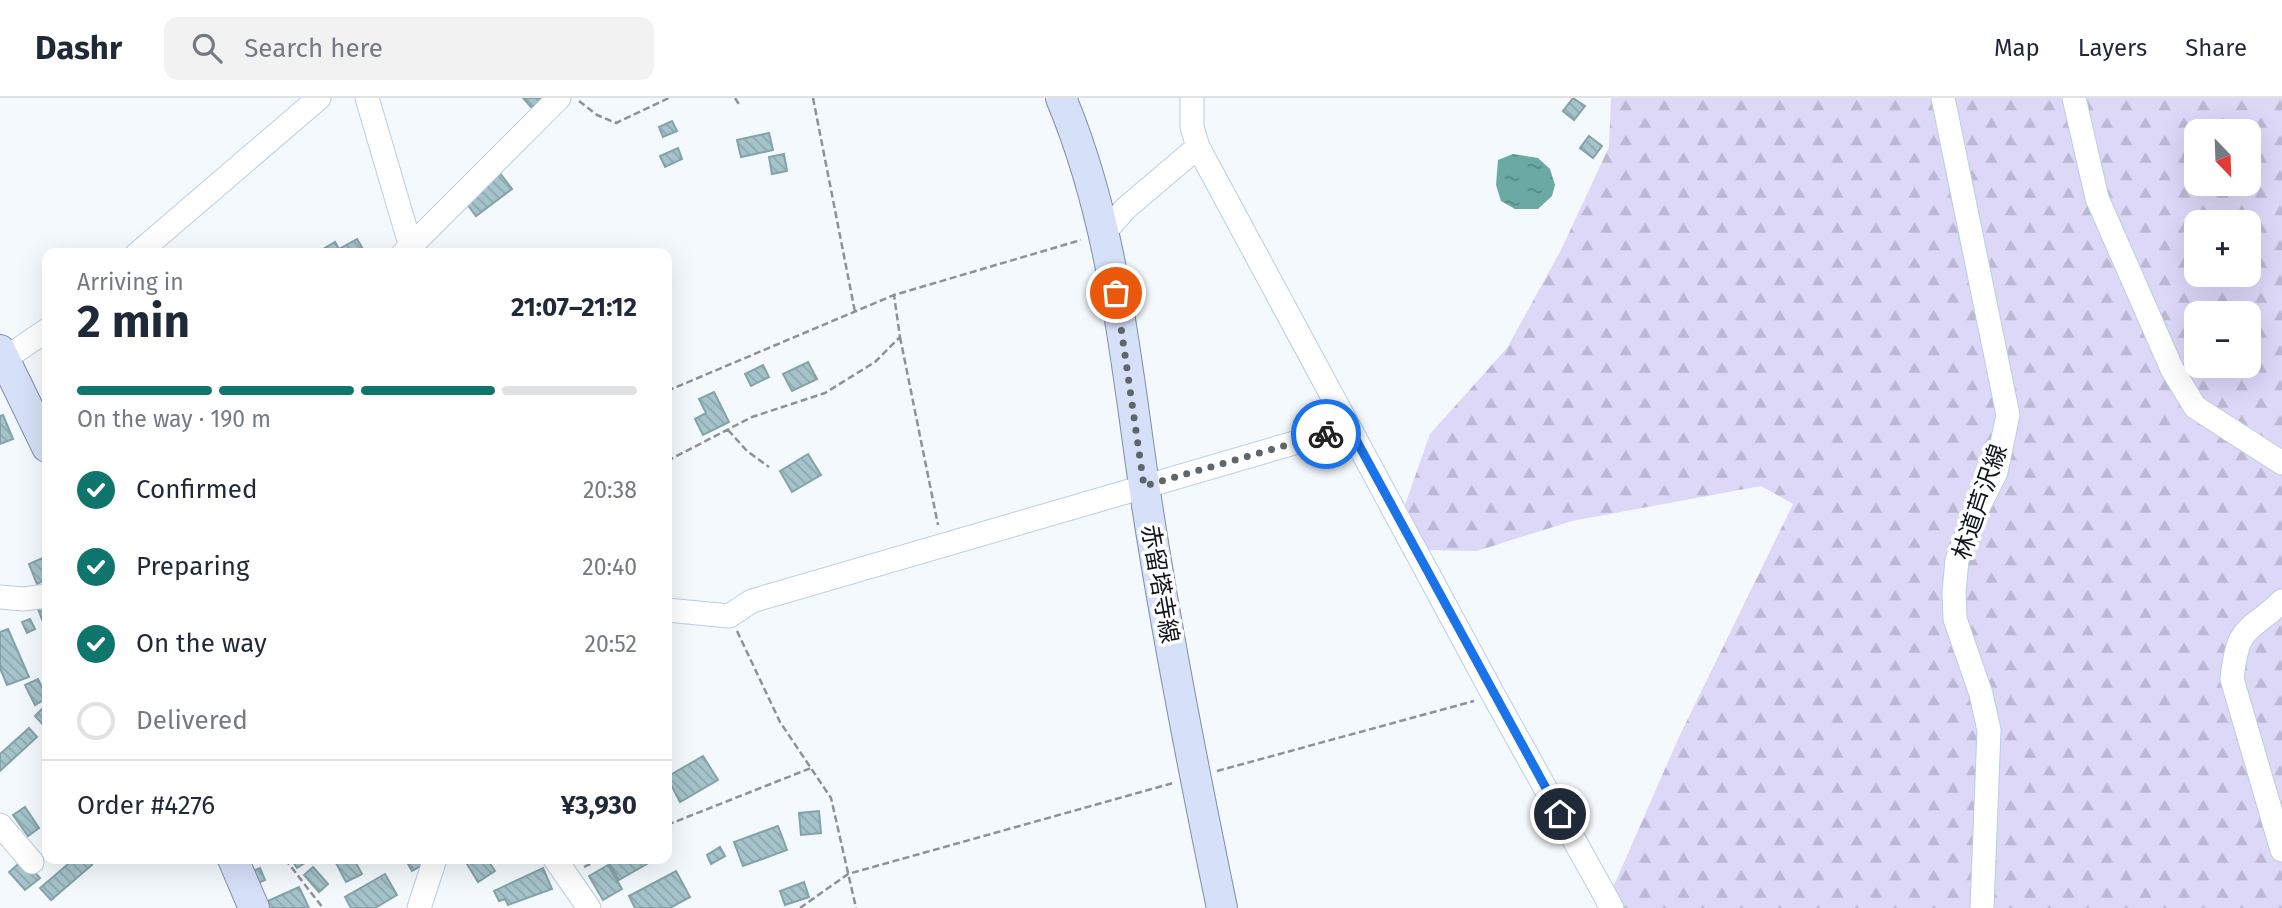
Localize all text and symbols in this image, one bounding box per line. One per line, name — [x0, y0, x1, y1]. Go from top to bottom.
search box — [164, 17, 654, 80]
text: Dashr — [35, 28, 122, 68]
icon: search — [188, 29, 226, 67]
text: Search here — [244, 33, 383, 64]
text: Map — [1994, 34, 2040, 62]
text: Layers — [2078, 34, 2147, 62]
text: Share — [2185, 34, 2247, 62]
north arrow — [2184, 119, 2261, 196]
map controls — [2184, 119, 2261, 378]
button: + — [2184, 210, 2261, 287]
pin — [1086, 263, 1146, 323]
text: Arriving in — [77, 268, 184, 296]
icon: bag — [1097, 274, 1135, 312]
text: 21:07–21:12 — [511, 292, 637, 323]
text: 2 min — [77, 294, 190, 349]
button: − — [2184, 301, 2261, 378]
courier — [1291, 399, 1361, 469]
text: On the way · 190 m — [77, 405, 271, 433]
icon: bike — [1307, 415, 1345, 453]
street label: 林道芦沢線 — [1947, 441, 2013, 563]
icon: check — [77, 471, 115, 509]
text: Confirmed — [136, 474, 257, 505]
text: 20:38 — [583, 476, 637, 504]
street label: 赤留塔寺線 — [1136, 522, 1184, 646]
icon: check — [77, 548, 115, 586]
text: Preparing — [136, 551, 249, 582]
text: 20:40 — [582, 553, 637, 581]
icon: check — [77, 625, 115, 663]
text: On the way — [136, 628, 267, 659]
text: 20:52 — [585, 630, 637, 658]
text: Delivered — [136, 705, 248, 736]
pin — [1530, 784, 1590, 844]
text: Order #4276 — [77, 790, 215, 821]
text: ¥3,930 — [561, 790, 637, 821]
icon: home — [1541, 795, 1579, 833]

